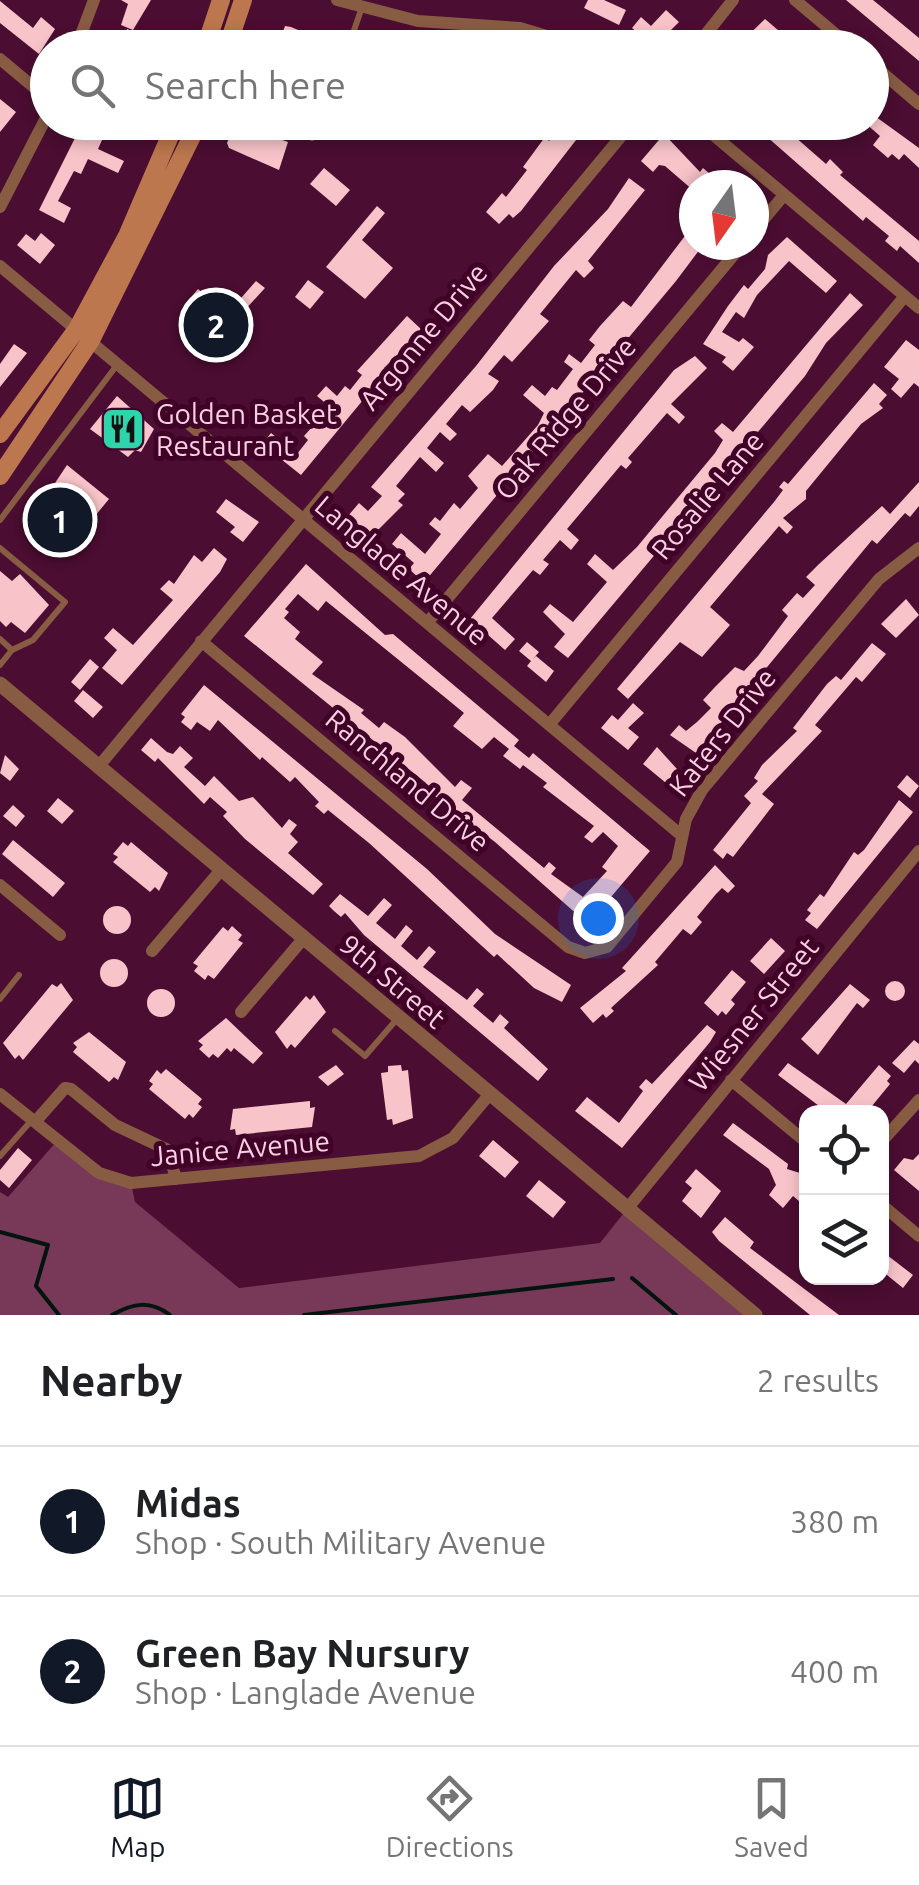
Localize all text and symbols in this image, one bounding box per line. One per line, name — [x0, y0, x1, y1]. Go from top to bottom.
search box — [30, 30, 889, 140]
icon: search — [65, 58, 120, 113]
text: Search here — [145, 64, 346, 106]
north arrow — [679, 170, 769, 260]
street label: Argonne Drive — [353, 257, 493, 415]
pin: 2 — [184, 288, 248, 362]
street label: Oak Ridge Drive — [488, 331, 642, 505]
place label: Golden Basket Restaurant — [156, 398, 337, 461]
restaurant icon: Golden Basket Restaurant — [100, 406, 146, 452]
street label: Rosalie Lane — [645, 425, 769, 565]
pin: 1 — [28, 482, 92, 558]
street label: Langlade Avenue — [310, 489, 494, 651]
street label: Katers Drive — [663, 662, 781, 802]
street label: Ranchland Drive — [320, 703, 496, 857]
your location — [573, 893, 624, 944]
street label: 9th Street — [334, 928, 452, 1034]
street label: Wiesner Street — [682, 931, 824, 1097]
map controls — [799, 1105, 889, 1285]
button: locate — [799, 1105, 889, 1195]
street label: Janice Avenue — [149, 1125, 331, 1171]
button: layers — [799, 1195, 889, 1285]
text: Nearby — [40, 1357, 183, 1404]
text: 2 results — [757, 1362, 879, 1398]
text: Midas — [135, 1482, 241, 1524]
text: 1 — [63, 1503, 82, 1539]
text: 380 m — [790, 1503, 879, 1539]
text: Shop · South Military Avenue — [135, 1524, 546, 1560]
text: Green Bay Nursury — [135, 1632, 470, 1674]
text: 2 — [63, 1653, 82, 1689]
text: 400 m — [790, 1653, 879, 1689]
text: Shop · Langlade Avenue — [135, 1674, 476, 1710]
tab: Map — [110, 1771, 165, 1862]
tab: Directions — [386, 1771, 514, 1862]
tab: Saved — [734, 1771, 809, 1862]

